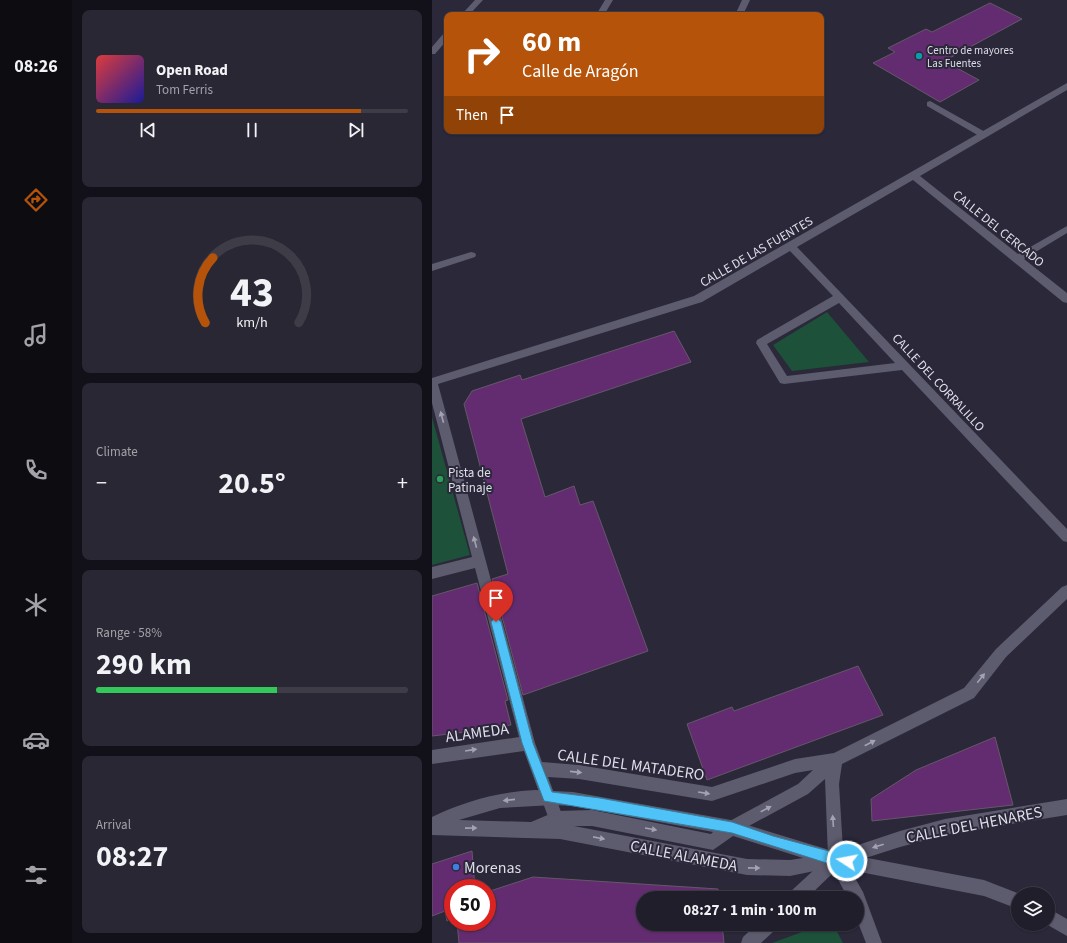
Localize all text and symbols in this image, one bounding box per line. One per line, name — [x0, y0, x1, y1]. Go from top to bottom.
text: 60 m — [522, 22, 581, 62]
icon: right — [456, 28, 508, 80]
place label: Centro de mayores Las Fuentes — [927, 43, 1014, 71]
marker: Centro de mayores Las Fuentes — [914, 51, 924, 61]
text: 08:26 — [14, 54, 58, 79]
text: Calle de Aragón — [522, 59, 639, 84]
text: Open Road — [156, 60, 228, 81]
text: Tom Ferris — [156, 81, 213, 99]
icon: arrive — [496, 104, 518, 126]
text: Then — [456, 105, 488, 126]
icon: previous — [137, 119, 159, 141]
icon: pause — [241, 119, 263, 141]
icon: next — [345, 119, 367, 141]
icon: directions — [22, 186, 50, 214]
street label: CALLE DEL CERCADO — [949, 186, 1048, 271]
street label: CALLE DE LAS FUENTES — [697, 212, 816, 292]
text: 43 — [230, 263, 274, 323]
text: km/h — [236, 311, 268, 332]
icon: music — [22, 321, 50, 349]
street label: CALLE DEL CORRALILLO — [888, 330, 989, 436]
one-way arrow — [439, 410, 445, 422]
text: Climate — [96, 443, 138, 461]
icon: phone — [22, 456, 50, 484]
text: 20.5° — [218, 462, 286, 505]
place label: Pista de Patinaje — [448, 464, 492, 497]
text: − — [96, 467, 107, 499]
text: + — [397, 467, 408, 499]
marker: Pista de Patinaje — [435, 474, 445, 484]
one-way arrow — [472, 536, 478, 548]
pin — [479, 581, 513, 622]
icon: arrive — [485, 587, 507, 609]
icon: climate — [22, 591, 50, 619]
text: Range · 58% — [96, 624, 162, 642]
text: 290 km — [96, 643, 192, 686]
one-way arrow — [976, 673, 985, 684]
street label: ALAMEDA — [444, 718, 510, 748]
icon: car — [22, 726, 50, 754]
one-way arrow — [864, 740, 875, 746]
street label: CALLE DEL MATADERO — [556, 744, 706, 786]
one-way arrow — [464, 747, 477, 753]
one-way arrow — [570, 769, 582, 775]
one-way arrow — [698, 790, 710, 796]
one-way arrow — [503, 796, 515, 803]
street label: CALLE DEL HENARES — [904, 801, 1044, 849]
one-way arrow — [760, 806, 772, 812]
one-way arrow — [830, 815, 837, 827]
text: Arrival — [96, 816, 131, 834]
one-way arrow — [465, 825, 478, 831]
one-way arrow — [644, 826, 657, 832]
text: 08:27 — [96, 835, 168, 878]
street label: CALLE ALAMEDA — [628, 835, 740, 877]
one-way arrow — [593, 836, 605, 842]
position arrow — [826, 840, 868, 882]
one-way arrow — [872, 843, 884, 849]
place label: Morenas — [464, 857, 521, 879]
icon: filters — [22, 861, 50, 889]
marker: Morenas — [451, 862, 461, 872]
one-way arrow — [748, 864, 760, 871]
speed limit sign: 50 — [444, 879, 496, 931]
map controls — [1011, 887, 1055, 931]
button: layers — [1011, 887, 1055, 931]
text: 08:27 · 1 min · 100 m — [683, 900, 817, 921]

